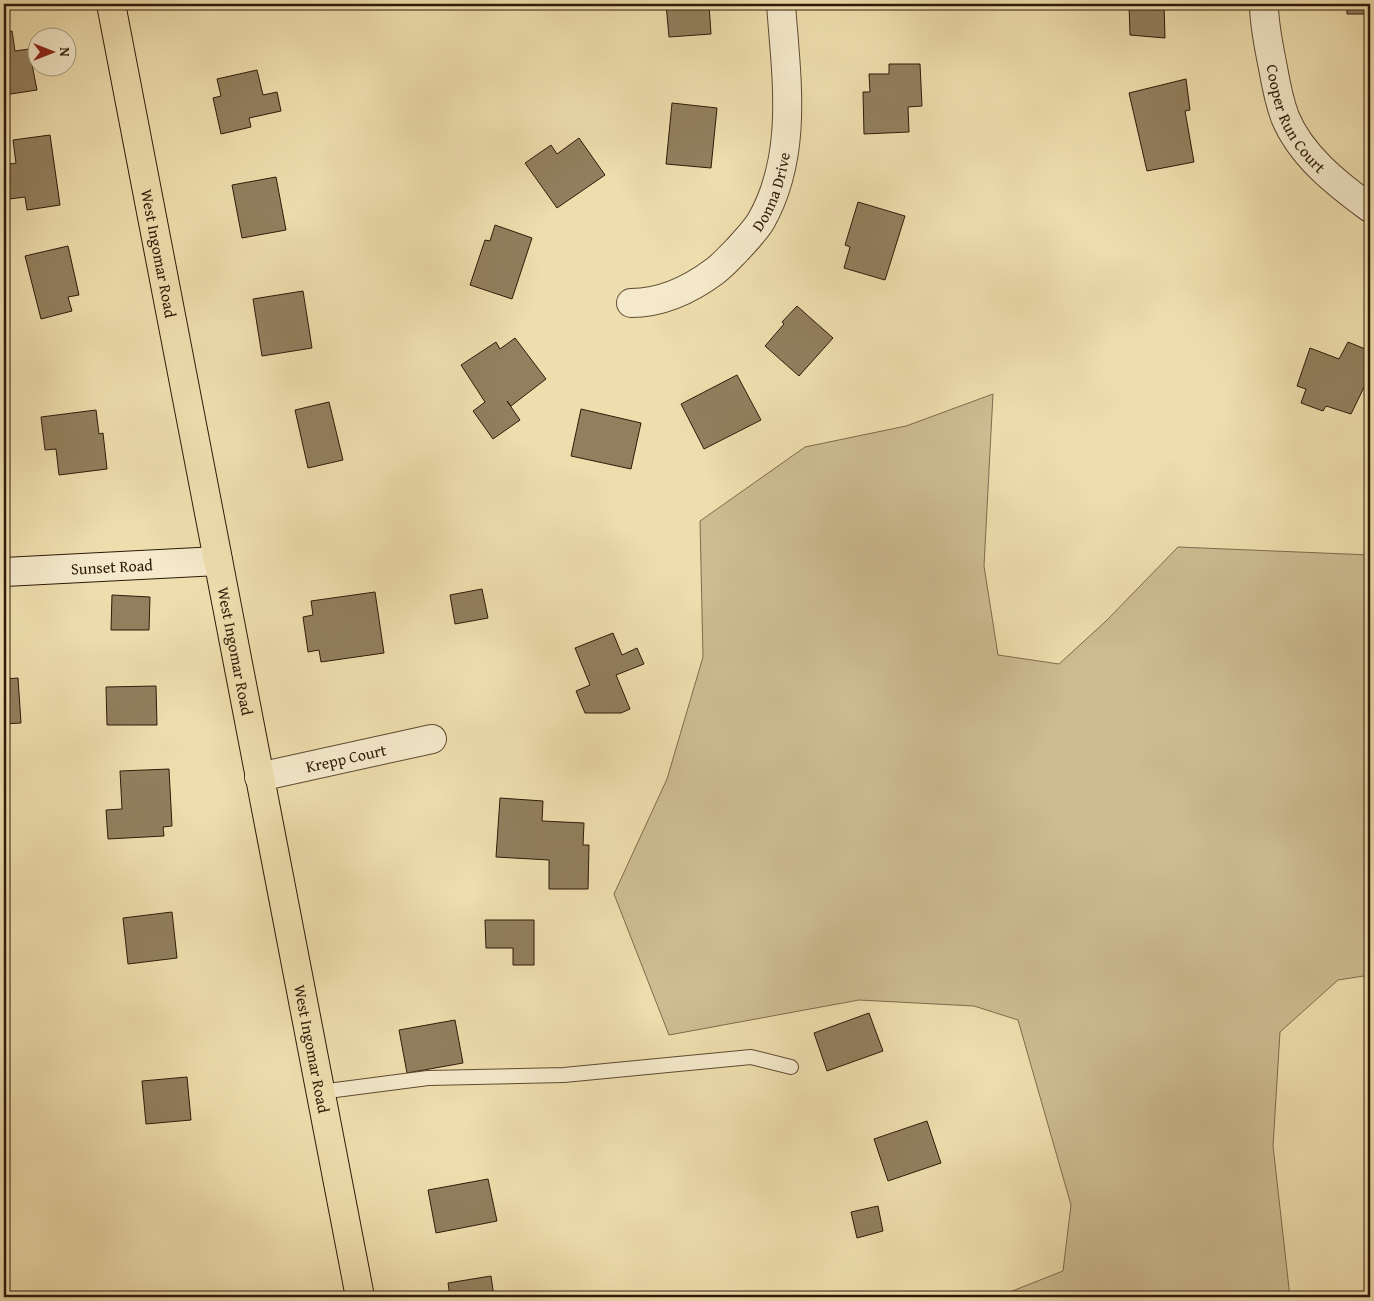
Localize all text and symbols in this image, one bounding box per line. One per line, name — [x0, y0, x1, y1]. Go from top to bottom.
north arrow — [28, 28, 78, 78]
text: N — [55, 47, 75, 57]
street label: Cooper Run Court — [1261, 63, 1332, 179]
street label: Donna Drive — [746, 150, 796, 236]
street label: West Ingomar Road — [135, 187, 183, 320]
street label: Sunset Road — [70, 552, 154, 581]
street label: West Ingomar Road — [212, 585, 260, 718]
street label: Krepp Court — [303, 737, 389, 778]
street label: West Ingomar Road — [288, 983, 336, 1116]

